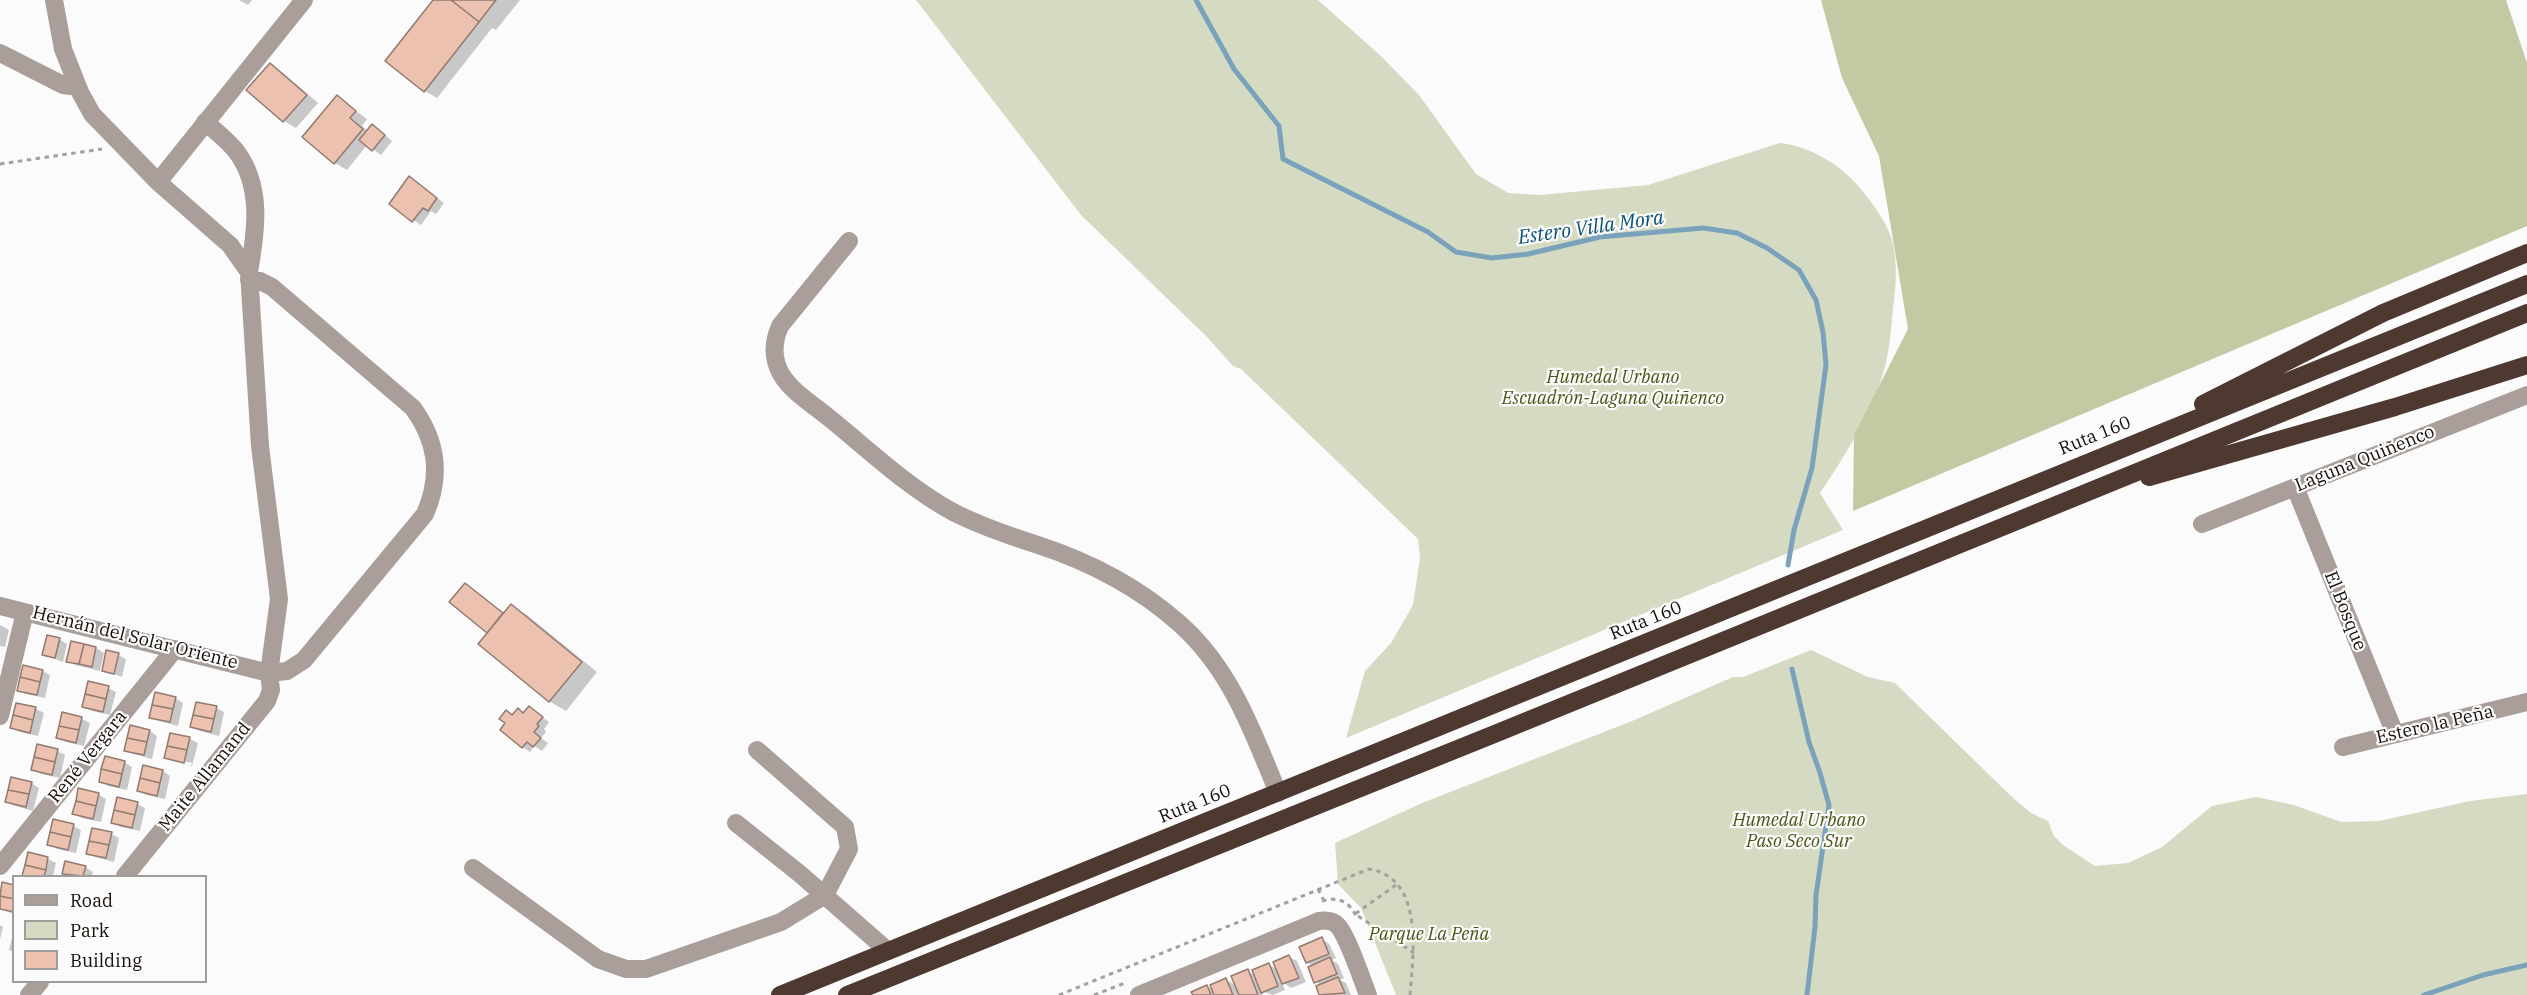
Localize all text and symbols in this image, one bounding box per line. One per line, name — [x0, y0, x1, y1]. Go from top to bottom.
water label: Estero Villa Mora — [1517, 206, 1665, 250]
park label: Humedal Urbano Escuadrón-Laguna Quiñenco — [1502, 367, 1724, 410]
street label: Ruta 160 — [2056, 412, 2134, 460]
street label: Laguna Quiñenco — [2292, 421, 2438, 497]
street label: El Bosque — [2319, 568, 2371, 654]
street label: Ruta 160 — [1607, 597, 1685, 645]
street label: Hernán del Solar Oriente — [30, 602, 240, 674]
street label: Estero la Peña — [2374, 701, 2496, 749]
street label: René Vergara — [44, 706, 132, 808]
street label: Maite Allamand — [155, 718, 255, 836]
street label: Ruta 160 — [1156, 780, 1234, 828]
park label: Humedal Urbano Paso Seco Sur — [1732, 810, 1866, 852]
legend — [12, 875, 207, 983]
text: Road — [70, 889, 113, 912]
text: Park — [70, 919, 109, 942]
park label: Parque La Peña — [1369, 924, 1489, 946]
text: Building — [70, 949, 142, 972]

